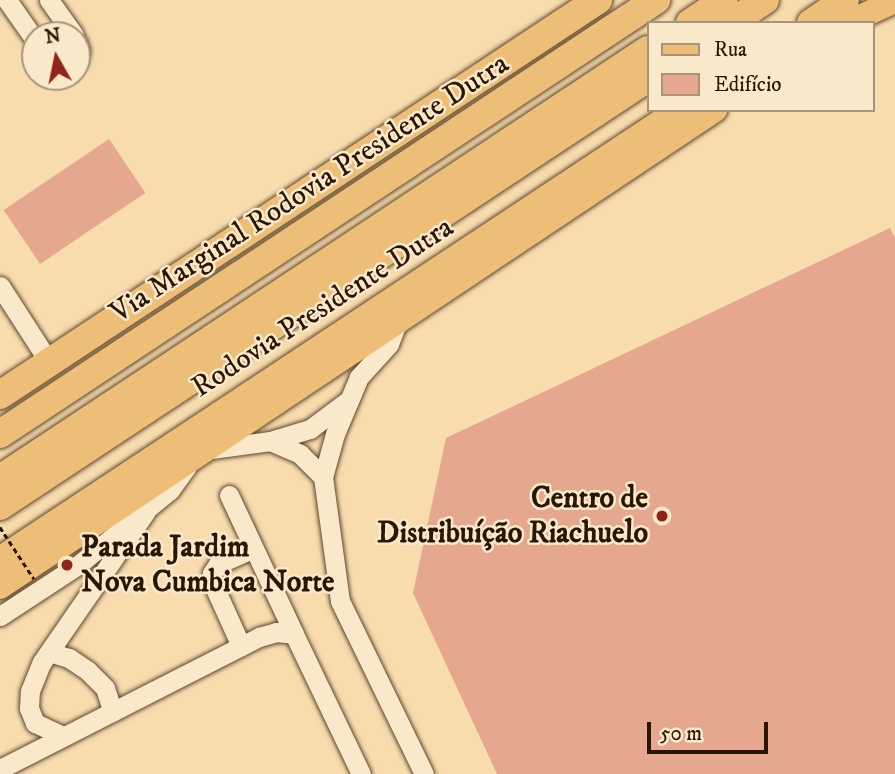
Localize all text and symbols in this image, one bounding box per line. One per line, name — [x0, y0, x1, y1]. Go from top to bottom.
north arrow — [21, 21, 91, 91]
legend — [646, 21, 874, 112]
text: N — [43, 24, 62, 49]
text: Rua — [714, 37, 747, 63]
street label: Via Marginal Rodovia Presidente Dutra — [104, 47, 516, 331]
text: Edifício — [714, 72, 782, 98]
street label: Rodovia Presidente Dutra — [185, 210, 461, 406]
place label: Centro de Distribuíção Riachuelo — [377, 481, 648, 552]
marker: Centro de Distribuíção Riachuelo — [654, 508, 670, 524]
place label: Parada Jardim Nova Cumbica Norte — [81, 530, 334, 600]
marker: Parada Jardim Nova Cumbica Norte — [59, 557, 75, 573]
scale bar — [650, 708, 771, 752]
text: 50 m — [660, 721, 702, 747]

